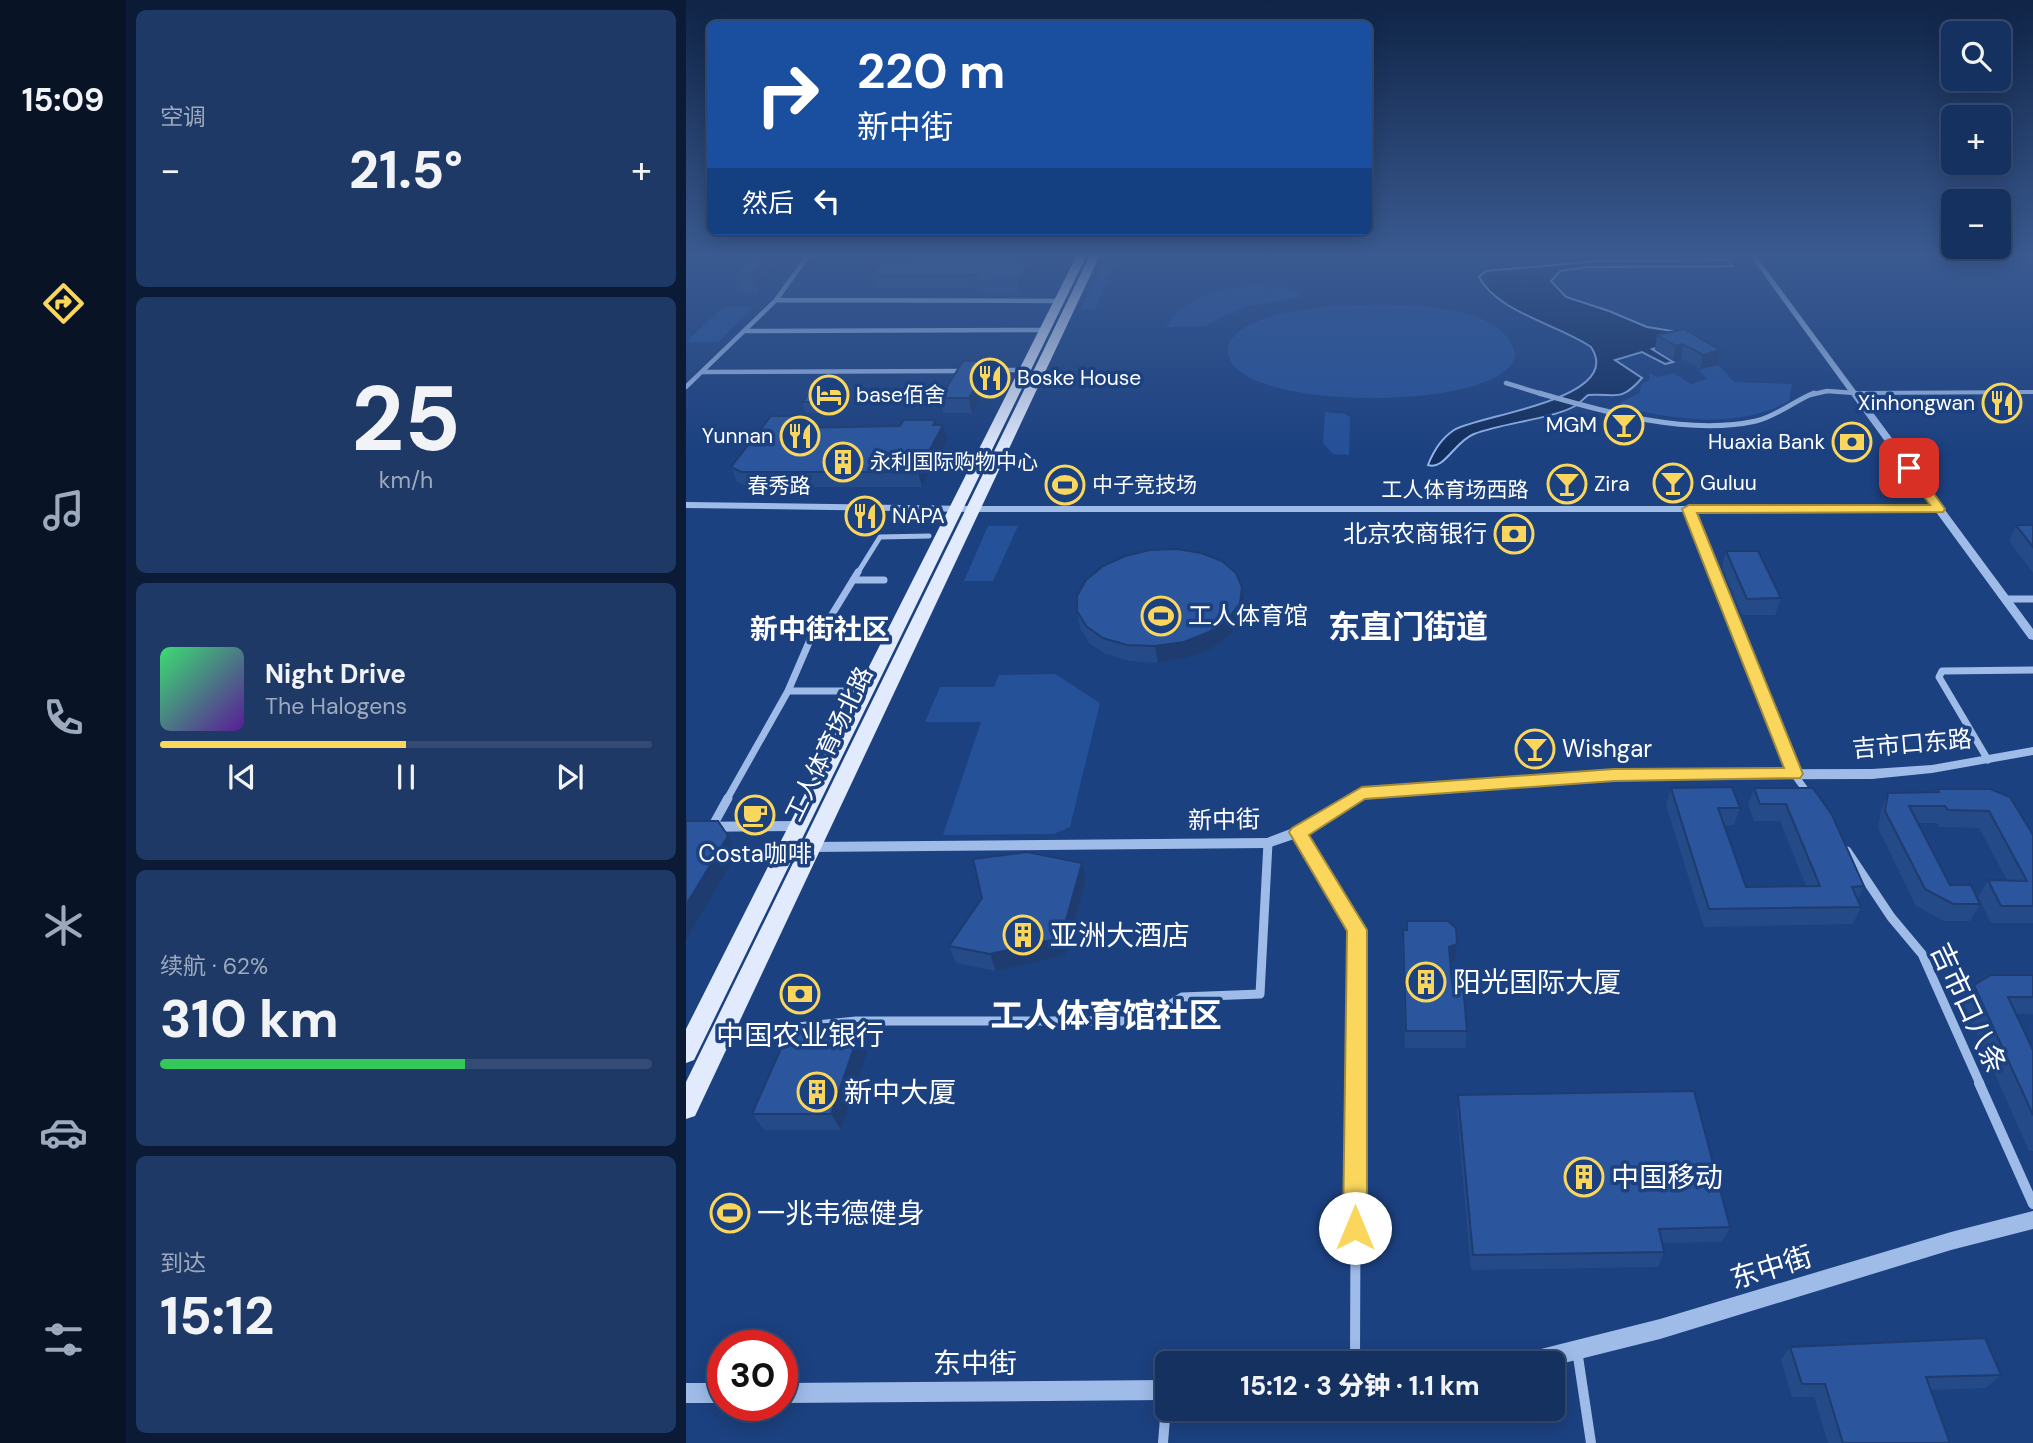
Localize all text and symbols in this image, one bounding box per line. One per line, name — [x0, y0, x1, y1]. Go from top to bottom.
map controls — [1941, 21, 2011, 259]
button: search — [1941, 21, 2011, 91]
text: 220 m — [857, 39, 1005, 103]
icon: right — [742, 49, 833, 140]
text: 15:09 — [22, 79, 104, 121]
text: 空调 — [160, 102, 206, 132]
button: + — [1941, 105, 2011, 175]
text: 新中街 — [857, 106, 953, 148]
text: 21.5° — [349, 136, 463, 204]
text: − — [160, 145, 181, 195]
text: + — [631, 145, 652, 195]
icon: left — [808, 182, 846, 220]
text: 然后 — [742, 186, 794, 220]
button: − — [1941, 189, 2011, 259]
icon: directions — [39, 279, 88, 328]
restaurant icon: Boske House — [969, 357, 1011, 399]
text: 25 — [351, 360, 461, 478]
place label: Boske House — [1017, 364, 1141, 392]
hotel icon: base佰舍 — [808, 374, 850, 416]
place label: base佰舍 — [856, 381, 945, 409]
restaurant icon: Xinhongwan — [1981, 382, 2023, 424]
place label: Xinhongwan — [1858, 389, 1975, 417]
bar icon: MGM — [1603, 404, 1645, 446]
place label: MGM — [1546, 411, 1597, 439]
restaurant icon: Yunnan — [779, 415, 821, 457]
bank icon: Huaxia Bank — [1831, 421, 1873, 463]
place label: Yunnan — [702, 422, 773, 450]
place label: Huaxia Bank — [1708, 428, 1825, 456]
pin — [1879, 438, 1939, 498]
building icon: 永利国际购物中心 — [822, 441, 864, 483]
place label: 永利国际购物中心 — [870, 448, 1038, 476]
icon: arrive — [1890, 449, 1928, 487]
bar icon: Guluu — [1652, 462, 1694, 504]
bar icon: Zira — [1546, 463, 1588, 505]
sports icon: 中子竞技场 — [1044, 464, 1086, 506]
text: km/h — [379, 465, 433, 495]
place label: Guluu — [1700, 469, 1757, 497]
place label: Zira — [1594, 470, 1630, 498]
place label: 中子竞技场 — [1092, 471, 1197, 499]
street label: 春秀路 — [748, 472, 811, 500]
street label: 工人体育场西路 — [1382, 476, 1529, 504]
icon: music — [39, 486, 88, 535]
restaurant icon: NAPA — [844, 495, 886, 537]
place label: NAPA — [892, 502, 945, 530]
bank icon: 北京农商银行 — [1493, 513, 1535, 555]
place label: 北京农商银行 — [1343, 518, 1487, 549]
sports icon: 工人体育馆 — [1140, 595, 1182, 637]
place label: 工人体育馆 — [1188, 600, 1308, 631]
district label: 东直门街道 — [1328, 606, 1488, 648]
district label: 新中街社区 — [750, 611, 890, 648]
text: Night Drive — [265, 657, 406, 691]
street label: 工人体育场北路 — [778, 661, 879, 826]
text: The Halogens — [265, 691, 407, 721]
icon: phone — [39, 693, 88, 742]
street label: 吉市口东路 — [1851, 723, 1973, 764]
bar icon: Wishgar — [1514, 728, 1556, 770]
place label: Wishgar — [1562, 733, 1652, 764]
icon: previous — [223, 758, 261, 796]
icon: pause — [387, 758, 425, 796]
icon: next — [551, 758, 589, 796]
cafe icon: Costa咖啡 — [734, 794, 776, 836]
street label: 新中街 — [1188, 803, 1260, 836]
place label: Costa咖啡 — [698, 838, 812, 869]
icon: climate — [39, 901, 88, 950]
building icon: 亚洲大酒店 — [1002, 914, 1044, 956]
place label: 亚洲大酒店 — [1050, 917, 1190, 954]
street label: 吉市口八条 — [1922, 937, 2015, 1079]
text: 续航 · 62% — [160, 951, 268, 981]
building icon: 阳光国际大厦 — [1405, 961, 1447, 1003]
place label: 阳光国际大厦 — [1453, 964, 1621, 1001]
bank icon: 中国农业银行 — [779, 973, 821, 1015]
text: 310 km — [160, 985, 339, 1053]
district label: 工人体育馆社区 — [991, 994, 1222, 1037]
place label: 中国农业银行 — [716, 1017, 884, 1054]
building icon: 新中大厦 — [796, 1071, 838, 1113]
place label: 新中大厦 — [844, 1074, 956, 1111]
icon: car — [39, 1108, 88, 1157]
building icon: 中国移动 — [1563, 1156, 1605, 1198]
place label: 中国移动 — [1611, 1159, 1723, 1196]
position arrow — [1318, 1191, 1392, 1265]
sports icon: 一兆韦德健身 — [709, 1192, 751, 1234]
place label: 一兆韦德健身 — [757, 1195, 925, 1232]
street label: 东中街 — [1726, 1238, 1817, 1297]
text: 到达 — [160, 1248, 206, 1278]
text: 15:12 — [160, 1282, 274, 1350]
icon: filters — [39, 1315, 88, 1364]
speed limit sign: 30 — [707, 1330, 798, 1421]
street label: 东中街 — [933, 1345, 1017, 1382]
text: 15:12 · 3 分钟 · 1.1 km — [1240, 1369, 1480, 1403]

